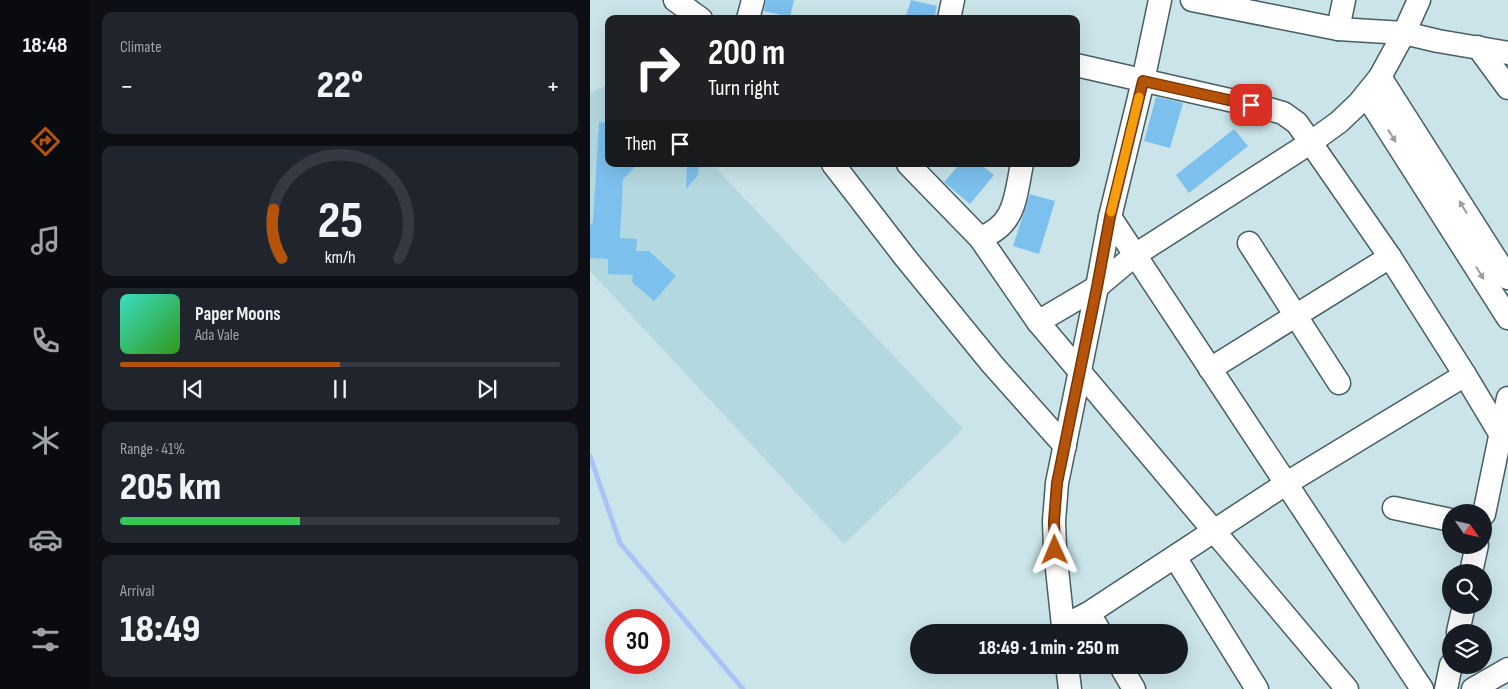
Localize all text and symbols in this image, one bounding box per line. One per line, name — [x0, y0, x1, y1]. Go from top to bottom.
text: 18:48 — [23, 32, 67, 59]
text: 200 m — [708, 32, 785, 75]
icon: right — [625, 35, 690, 100]
text: Climate — [120, 38, 162, 57]
text: 22° — [317, 63, 363, 108]
text: − — [120, 70, 134, 103]
text: + — [546, 70, 560, 103]
text: Turn right — [708, 75, 779, 102]
pin — [1230, 84, 1272, 126]
icon: arrive — [1237, 91, 1265, 119]
icon: directions — [28, 124, 63, 159]
one-way arrow — [1388, 129, 1397, 143]
icon: arrive — [666, 130, 694, 158]
text: Then — [625, 133, 656, 156]
text: 25 — [317, 190, 363, 253]
one-way arrow — [1458, 201, 1468, 214]
icon: music — [28, 223, 63, 258]
text: km/h — [325, 247, 355, 268]
one-way arrow — [1475, 266, 1484, 280]
text: Paper Moons — [195, 303, 281, 326]
icon: phone — [28, 323, 63, 358]
text: Ada Vale — [195, 326, 239, 345]
icon: previous — [179, 375, 207, 403]
icon: pause — [326, 375, 354, 403]
icon: next — [473, 375, 501, 403]
icon: climate — [28, 423, 63, 458]
text: Range · 41% — [120, 440, 185, 459]
text: 205 km — [120, 465, 221, 510]
north arrow — [1442, 504, 1492, 554]
map controls — [1442, 504, 1492, 674]
icon: car — [28, 522, 63, 557]
position arrow — [1028, 523, 1080, 575]
button: search — [1442, 564, 1492, 614]
text: Arrival — [120, 582, 154, 601]
text: 18:49 — [120, 607, 200, 652]
speed limit sign: 30 — [605, 609, 670, 674]
icon: filters — [28, 622, 63, 657]
button: layers — [1442, 624, 1492, 674]
text: 18:49 · 1 min · 250 m — [979, 637, 1119, 660]

